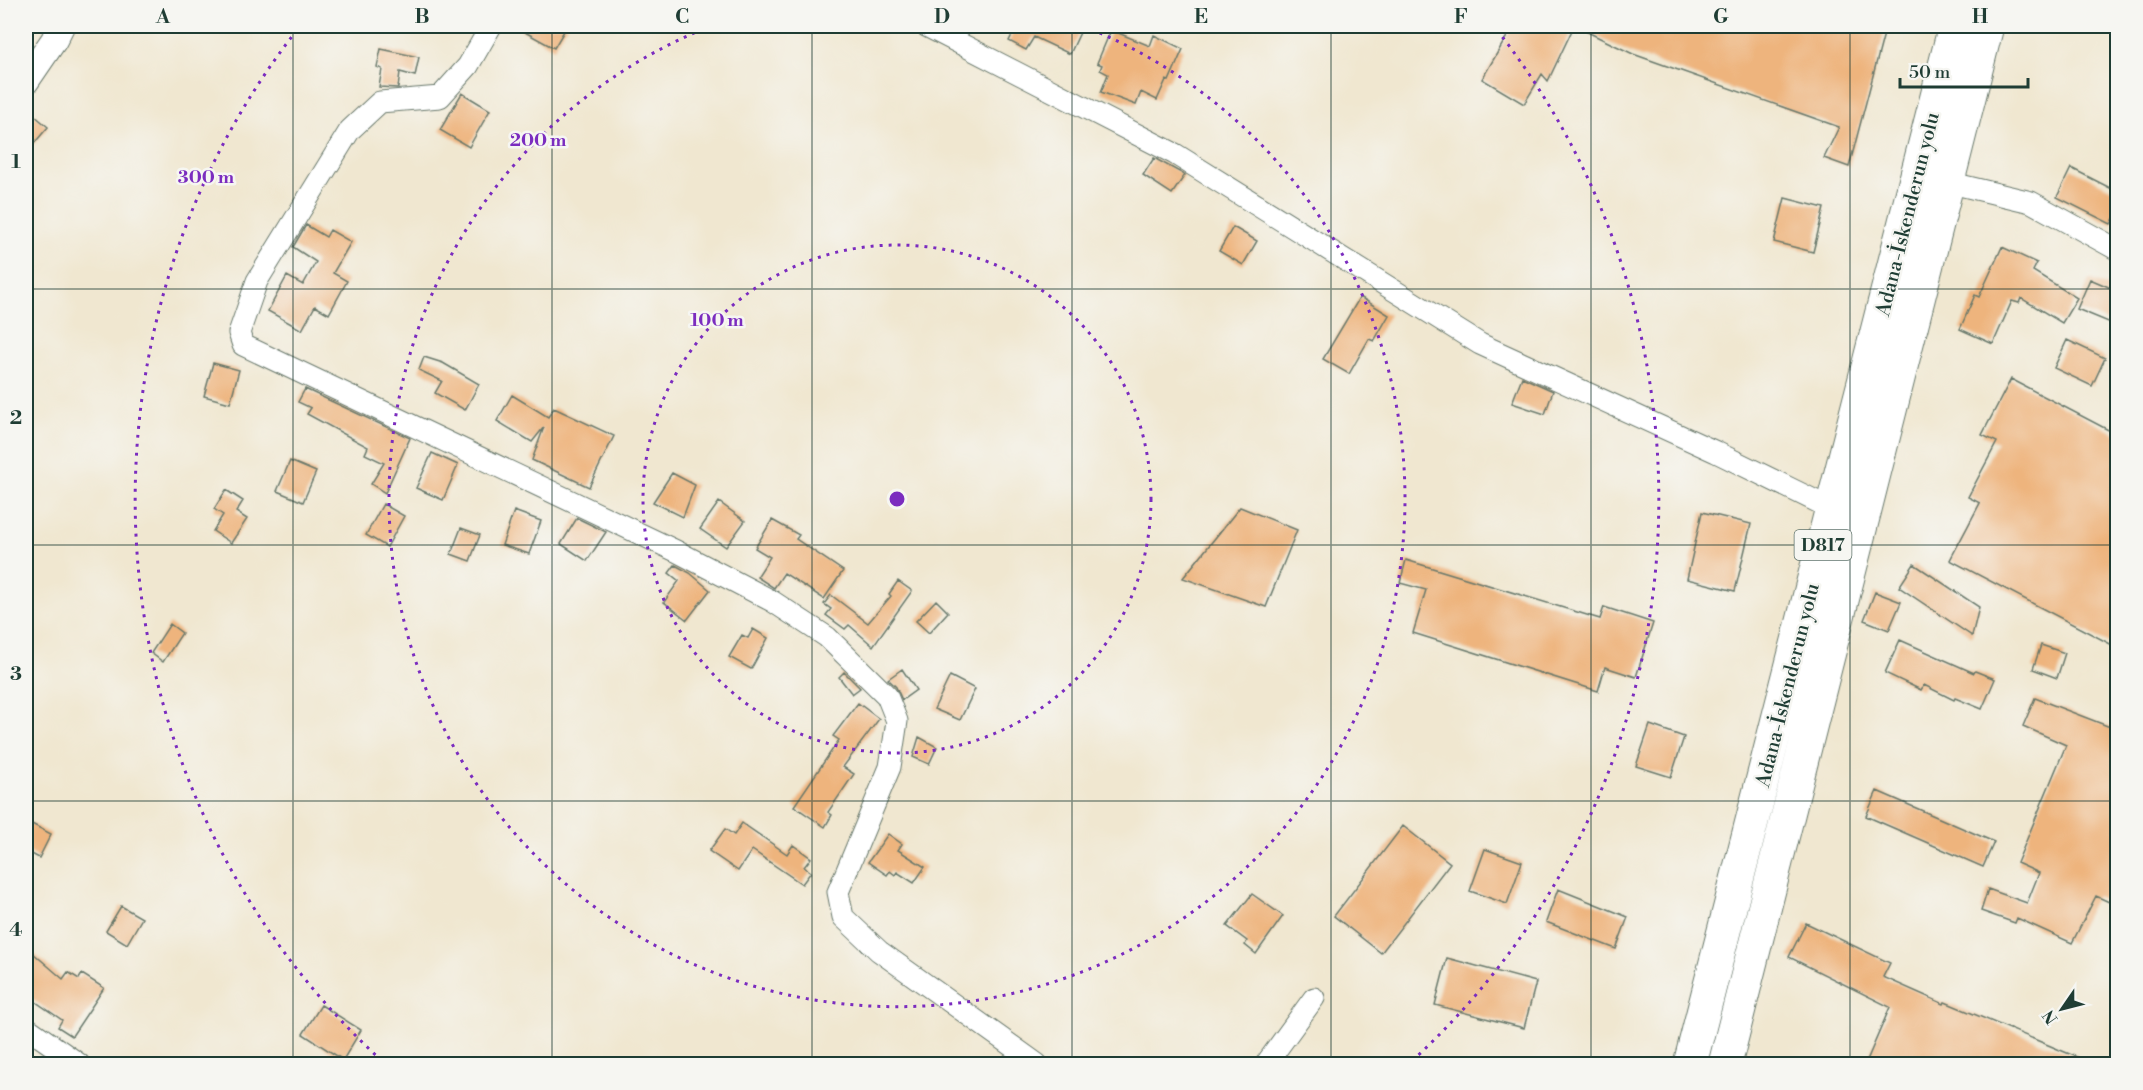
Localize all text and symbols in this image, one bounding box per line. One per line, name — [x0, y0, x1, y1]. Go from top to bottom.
text: A — [155, 5, 171, 30]
text: B — [414, 5, 430, 30]
text: C — [675, 5, 689, 30]
text: D — [934, 5, 950, 30]
text: E — [1194, 5, 1208, 30]
text: F — [1454, 5, 1468, 30]
text: G — [1713, 5, 1729, 30]
text: H — [1972, 5, 1989, 30]
scale bar — [1900, 51, 2028, 89]
text: 50 m — [1909, 61, 1951, 84]
street label: Adana-İskenderun yolu — [1870, 109, 1946, 320]
text: 200 m — [510, 129, 567, 152]
text: 1 — [11, 150, 21, 175]
text: 300 m — [178, 166, 235, 189]
text: 100 m — [690, 309, 744, 332]
text: 2 — [10, 406, 22, 431]
centre of rings — [887, 489, 907, 509]
road number: D817 — [1794, 530, 1852, 560]
street label: Adana-İskenderun yolu — [1750, 580, 1826, 791]
text: 3 — [10, 662, 22, 687]
text: 4 — [9, 918, 23, 943]
north arrow — [2032, 979, 2092, 1039]
text: N — [2039, 1006, 2062, 1028]

